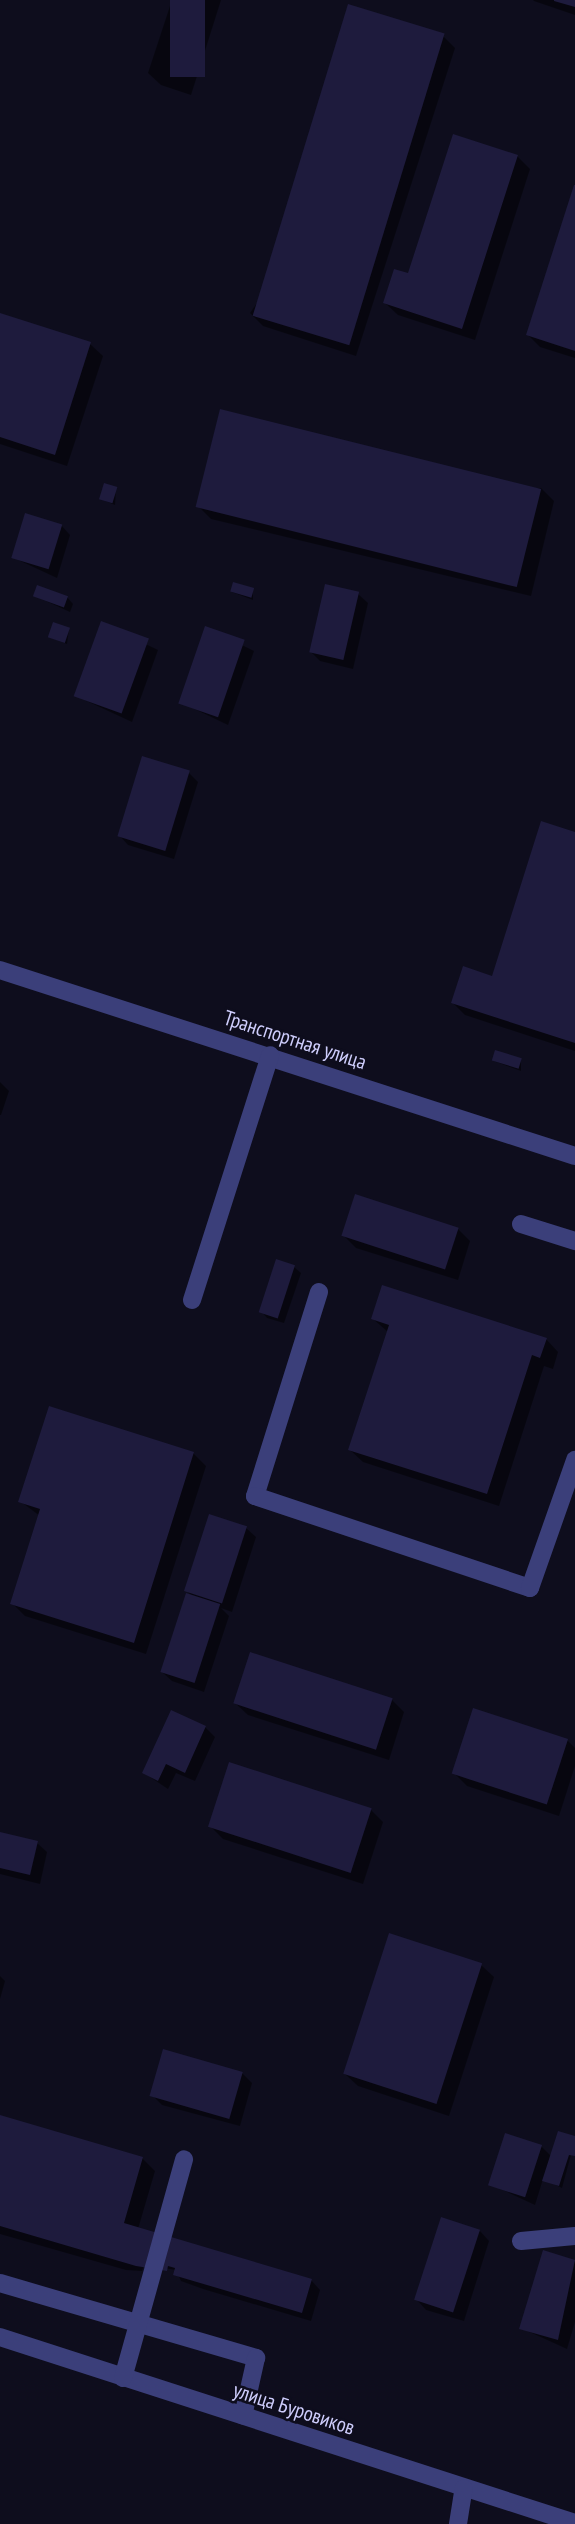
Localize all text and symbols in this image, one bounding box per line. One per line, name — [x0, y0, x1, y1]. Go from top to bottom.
street label: Транспортная улица — [220, 1005, 370, 1075]
street label: улица Буровиков — [230, 2378, 358, 2440]

